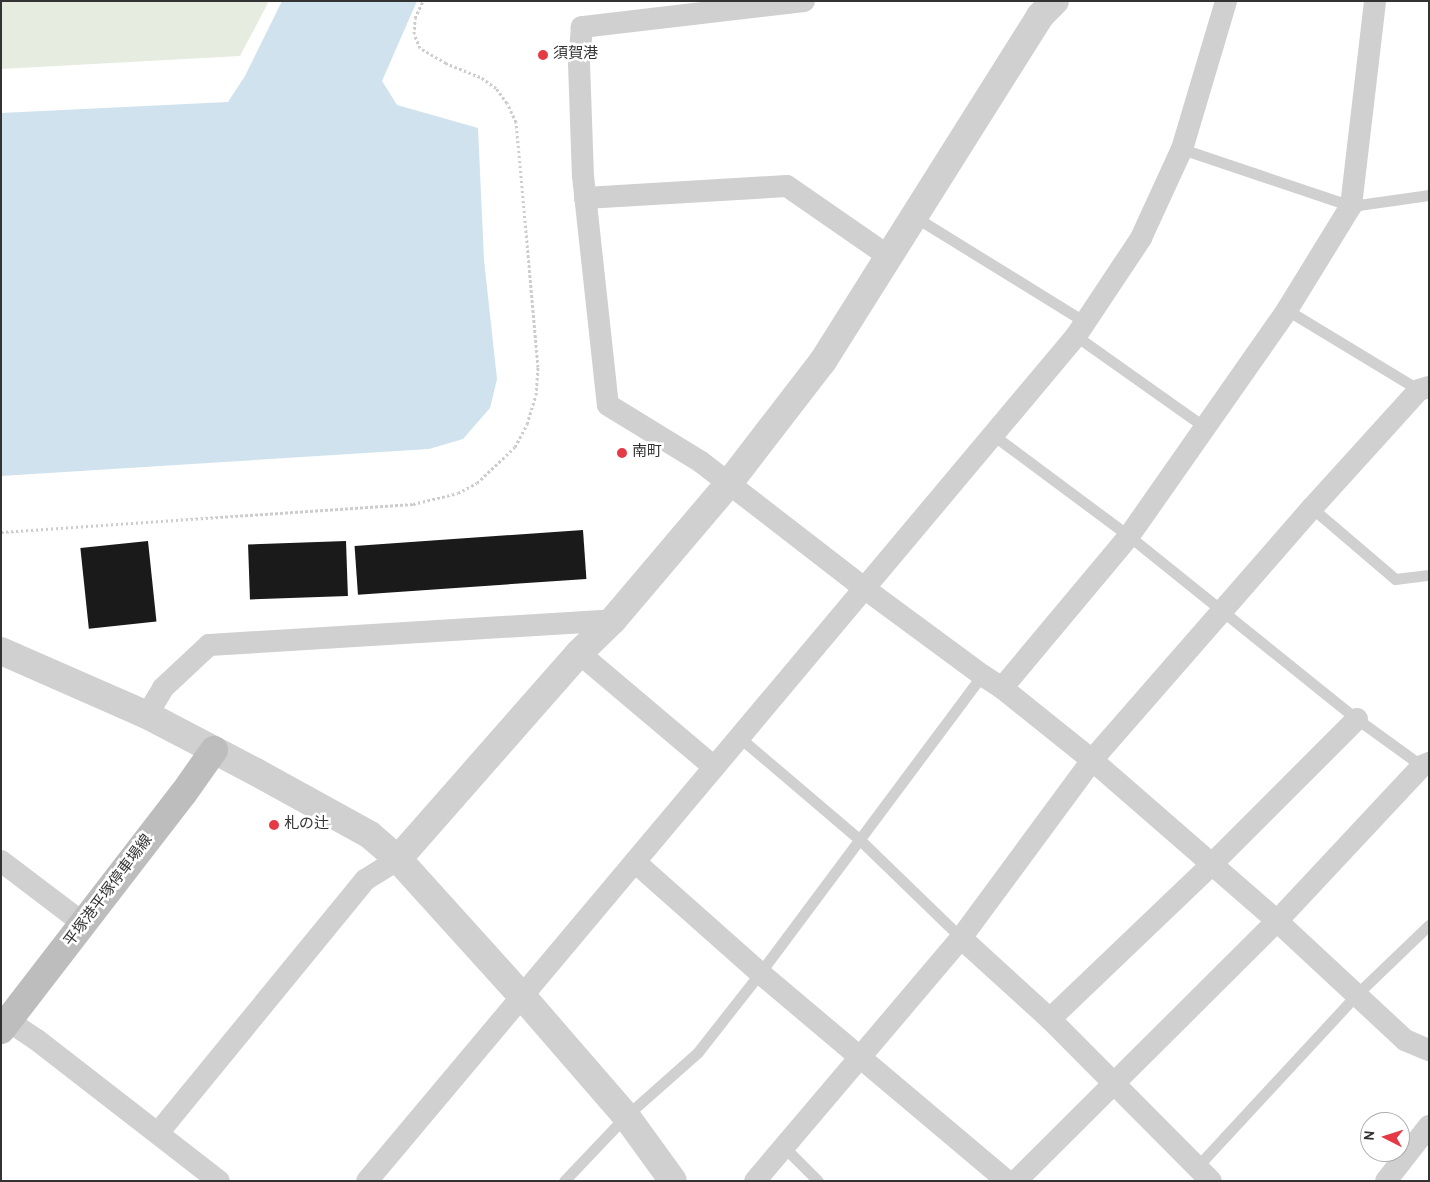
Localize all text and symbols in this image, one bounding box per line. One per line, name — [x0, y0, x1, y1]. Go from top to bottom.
place label: 須賀港 — [553, 46, 598, 64]
marker: 須賀港 — [537, 49, 549, 61]
place label: 南町 — [632, 444, 662, 462]
marker: 南町 — [616, 447, 628, 459]
place label: 札の辻 — [284, 816, 329, 834]
marker: 札の辻 — [268, 819, 280, 831]
street label: 平塚港平塚停車場線 — [61, 832, 157, 950]
north arrow — [1360, 1112, 1410, 1162]
text: N — [1362, 1130, 1379, 1141]

